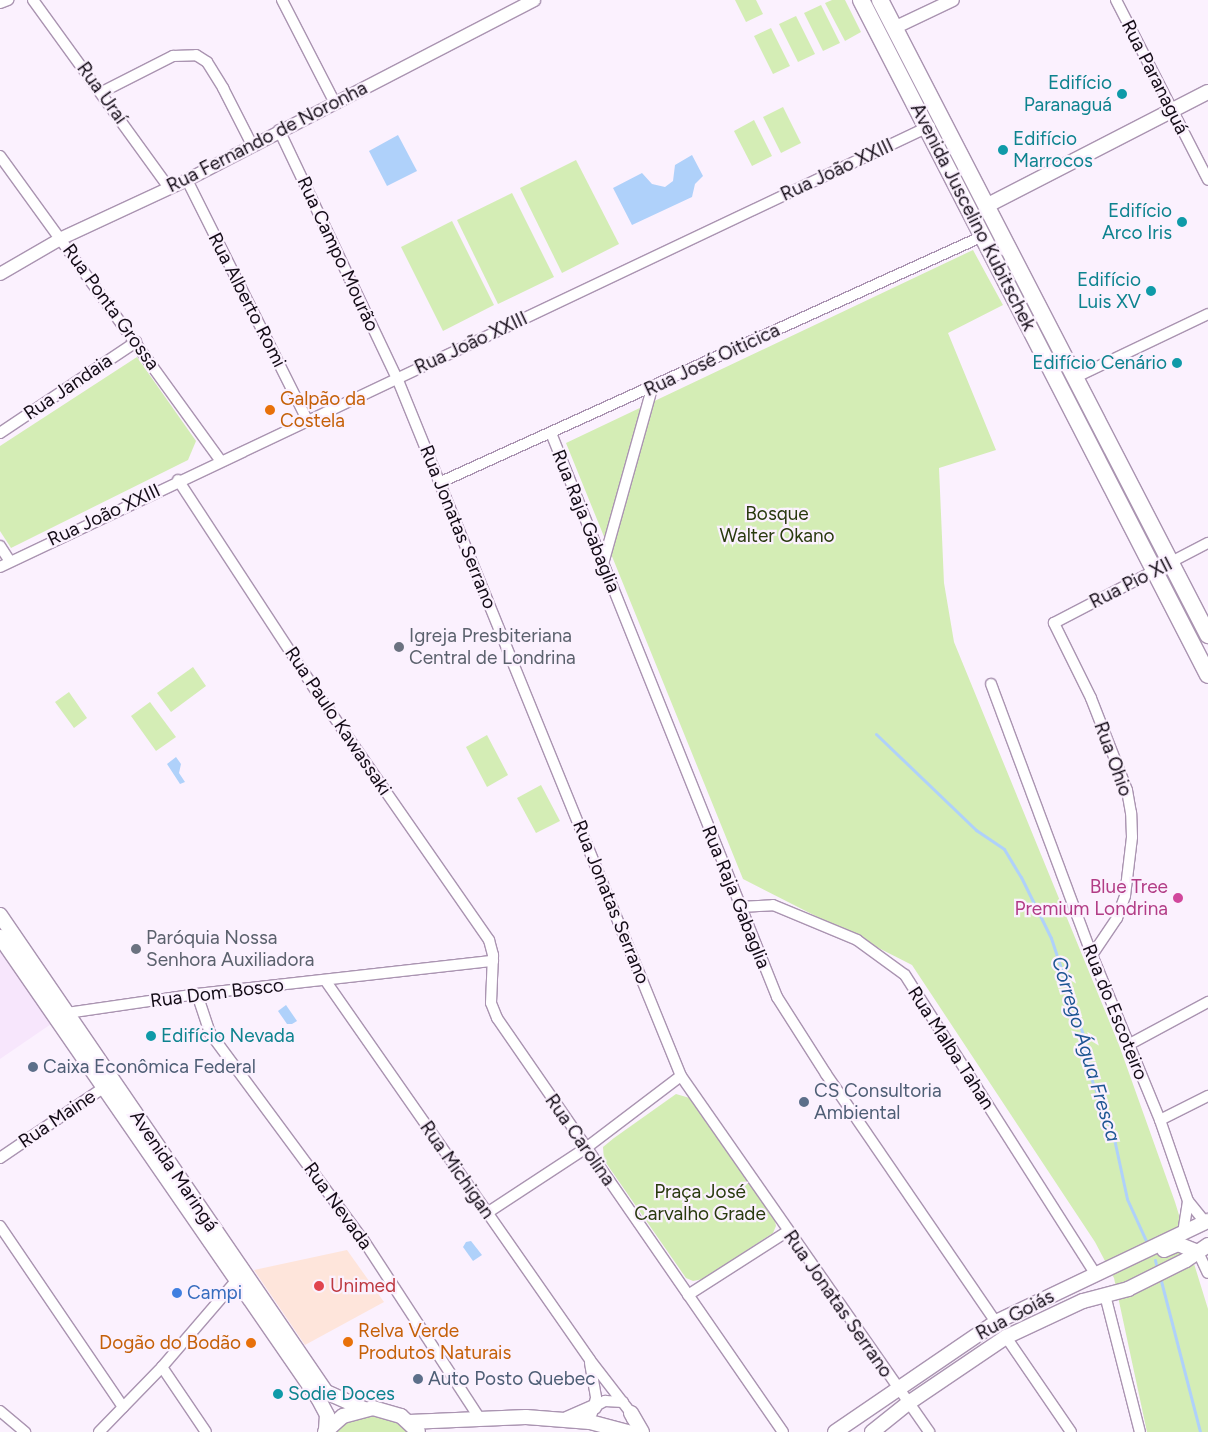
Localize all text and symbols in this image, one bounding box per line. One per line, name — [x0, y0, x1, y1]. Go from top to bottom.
street label: Rua Paranaguá — [1116, 16, 1194, 138]
street label: Rua Uraí — [72, 58, 132, 128]
place label: Edifício Paranaguá — [1024, 72, 1112, 116]
street label: Rua Fernando de Noronha — [163, 76, 371, 198]
marker: Edifício Paranaguá — [1116, 88, 1128, 100]
street label: Avenida Juscelino Kubitschek — [906, 99, 1040, 335]
place label: Edifício Marrocos — [1013, 128, 1093, 172]
street label: Rua João XXIII — [777, 134, 897, 206]
marker: Edifício Marrocos — [997, 144, 1009, 156]
street label: Rua Campo Mourão — [292, 173, 384, 335]
place label: Edifício Arco Iris — [1102, 200, 1172, 244]
marker: Edifício Arco Iris — [1176, 216, 1188, 228]
street label: Rua Alberto Romi — [203, 229, 291, 371]
street label: Rua Ponta Grossa — [58, 240, 164, 374]
place label: Edifício Luis XV — [1077, 269, 1141, 313]
marker: Edifício Luis XV — [1145, 285, 1157, 297]
street label: Rua João XXIII — [411, 307, 531, 379]
street label: Rua José Oiticica — [641, 319, 783, 401]
street label: Rua Jandaia — [19, 349, 117, 425]
place label: Edifício Cenário — [1032, 352, 1167, 374]
marker: Edifício Cenário — [1171, 357, 1183, 369]
place label: Galpão da Costela — [280, 388, 366, 432]
marker: Galpão da Costela — [264, 404, 276, 416]
street label: Rua Jonatas Serrano — [415, 442, 501, 612]
street label: Rua Raja Gabaglia — [547, 446, 625, 596]
street label: Rua João XXIII — [44, 479, 164, 551]
park label: Bosque Walter Okano — [719, 503, 835, 547]
street label: Rua Pio XII — [1086, 552, 1176, 614]
place label: Igreja Presbiteriana Central de Londrina — [409, 625, 576, 669]
marker: Igreja Presbiteriana Central de Londrina — [393, 641, 405, 653]
street label: Rua Paulo Kawassaki — [280, 642, 396, 800]
street label: Rua Ohio — [1089, 719, 1137, 799]
street label: Rua Jonatas Serrano — [568, 817, 654, 987]
street label: Rua Raja Gabaglia — [697, 822, 775, 972]
place label: Blue Tree Premium Londrina — [1014, 876, 1168, 920]
marker: Blue Tree Premium Londrina — [1172, 892, 1184, 904]
place label: Paróquia Nossa Senhora Auxiliadora — [146, 927, 315, 971]
street label: Rua do Escoteiro — [1077, 941, 1153, 1083]
marker: Paróquia Nossa Senhora Auxiliadora — [130, 943, 142, 955]
water label: Córrego Água Fresca — [1046, 953, 1126, 1145]
street label: Rua Dom Bosco — [149, 973, 285, 1013]
street label: Rua Malba Tahan — [903, 982, 999, 1114]
place label: Edifício Nevada — [161, 1025, 295, 1047]
marker: Edifício Nevada — [145, 1030, 157, 1042]
place label: Caixa Econômica Federal — [43, 1056, 256, 1078]
marker: Caixa Econômica Federal — [27, 1061, 39, 1073]
place label: CS Consultoria Ambiental — [814, 1080, 942, 1124]
street label: Rua Maine — [14, 1085, 100, 1153]
street label: Rua Carolina — [540, 1090, 620, 1190]
marker: CS Consultoria Ambiental — [798, 1096, 810, 1108]
street label: Avenida Maringá — [125, 1106, 223, 1236]
street label: Rua Michigan — [415, 1117, 499, 1223]
street label: Rua Nevada — [299, 1158, 377, 1254]
park label: Praça José Carvalho Grade — [634, 1181, 766, 1225]
street label: Rua Jonatas Serrano — [779, 1226, 897, 1382]
place label: Unimed — [330, 1275, 396, 1297]
marker: Unimed — [312, 1279, 326, 1293]
place label: Campi — [187, 1282, 242, 1304]
street label: Rua Goiás — [972, 1285, 1058, 1345]
marker: Campi — [171, 1287, 183, 1299]
place label: Relva Verde Produtos Naturais — [358, 1320, 511, 1364]
place label: Dogão do Bodão — [99, 1332, 241, 1354]
marker: Relva Verde Produtos Naturais — [342, 1336, 354, 1348]
marker: Dogão do Bodão — [245, 1337, 257, 1349]
place label: Auto Posto Quebec — [428, 1368, 595, 1390]
marker: Auto Posto Quebec — [412, 1373, 424, 1385]
place label: Sodie Doces — [288, 1383, 395, 1405]
marker: Sodie Doces — [272, 1388, 284, 1400]

